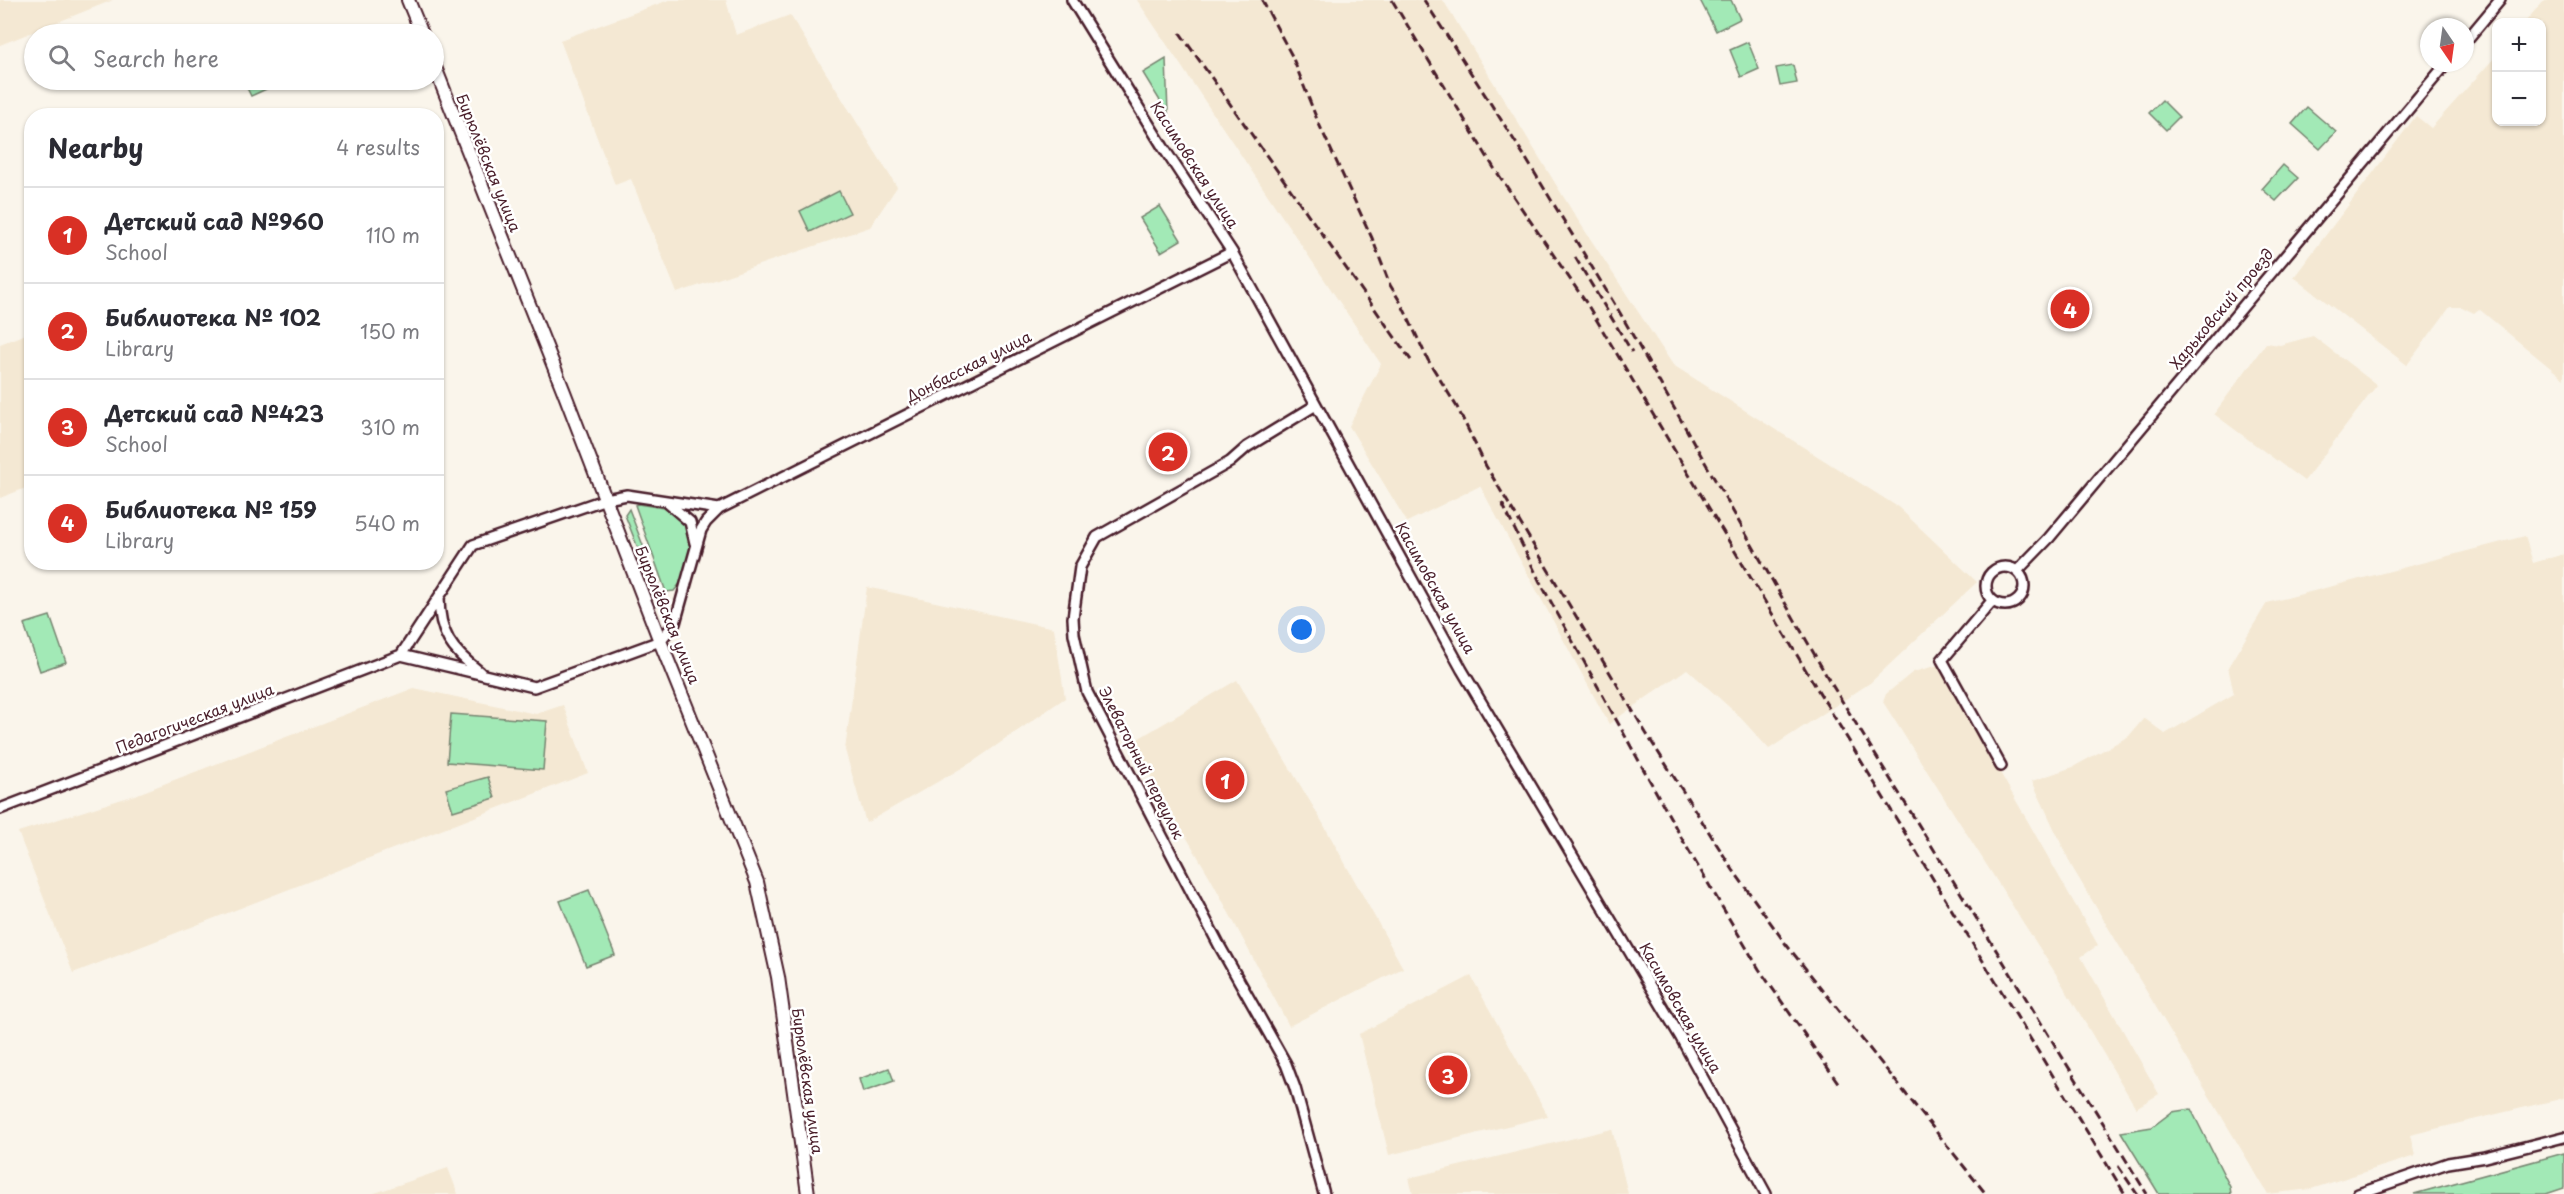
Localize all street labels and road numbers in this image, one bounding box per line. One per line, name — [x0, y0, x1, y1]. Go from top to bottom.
street label: Бирюлёвская улица — [451, 90, 528, 236]
street label: Касимовская улица — [1145, 96, 1245, 233]
street label: Харьковский проезд — [2163, 243, 2278, 373]
street label: Донбасская улица — [901, 324, 1036, 408]
street label: Касимовская улица — [1390, 517, 1482, 658]
street label: Бирюлёвская улица — [630, 542, 707, 688]
street label: Педагогическая улица — [112, 677, 277, 758]
street label: Элеваторный переулок — [1094, 682, 1191, 843]
street label: Касимовская улица — [1634, 938, 1728, 1077]
street label: Бирюлёвская улица — [787, 1006, 830, 1156]

